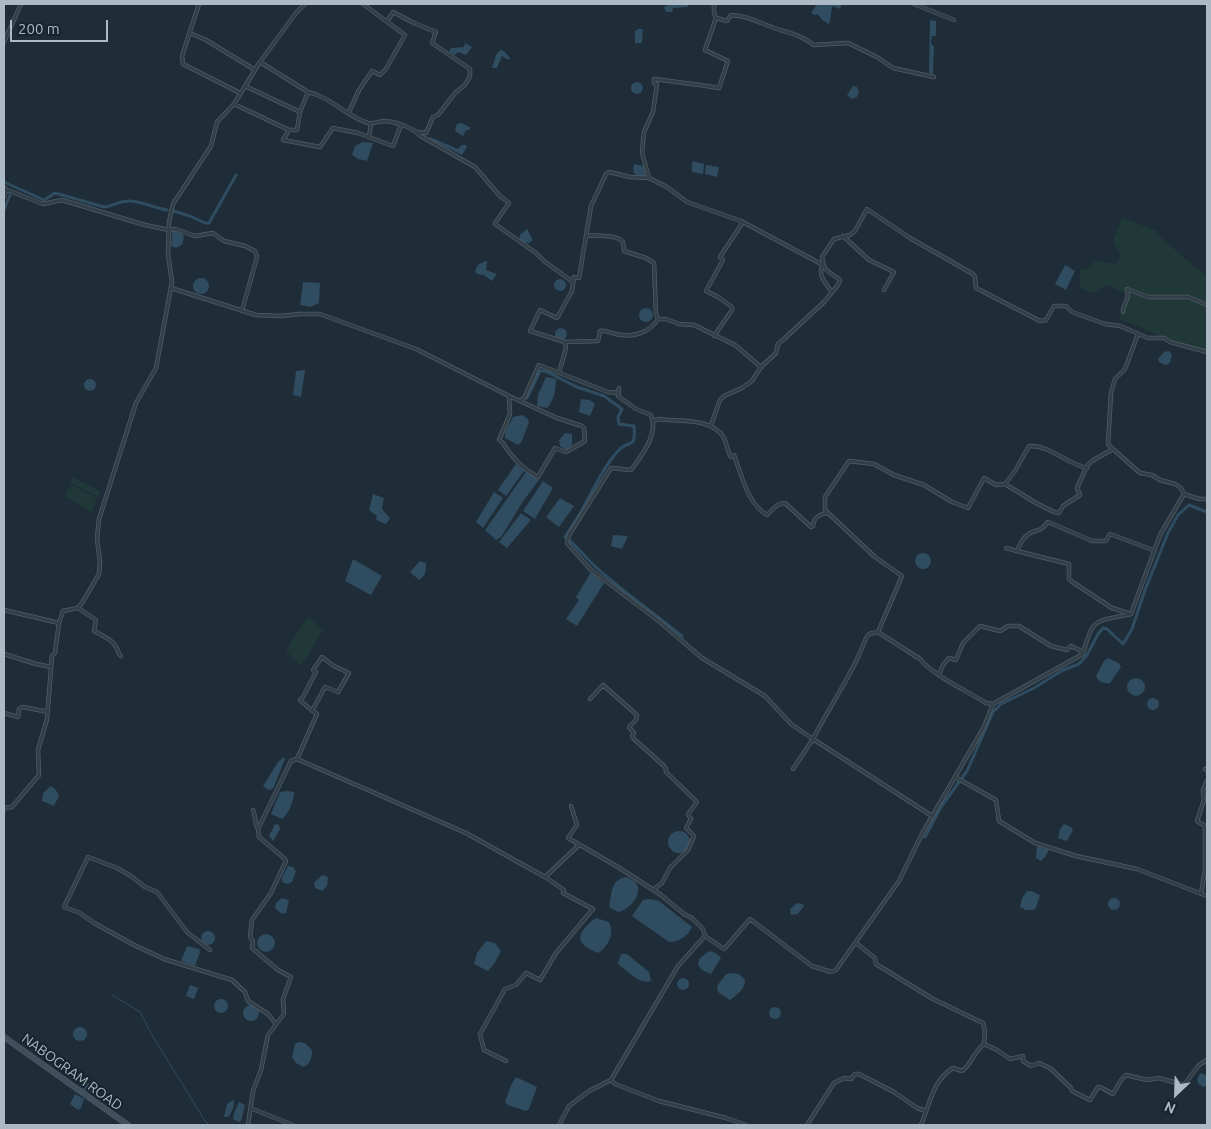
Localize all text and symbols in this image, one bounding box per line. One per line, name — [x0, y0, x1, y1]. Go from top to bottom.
scale bar — [12, 10, 110, 42]
text: 200 m — [18, 20, 60, 37]
street label: NABOGRAM ROAD — [18, 1030, 126, 1114]
north arrow — [1151, 1069, 1201, 1119]
text: N — [1162, 1098, 1178, 1117]

